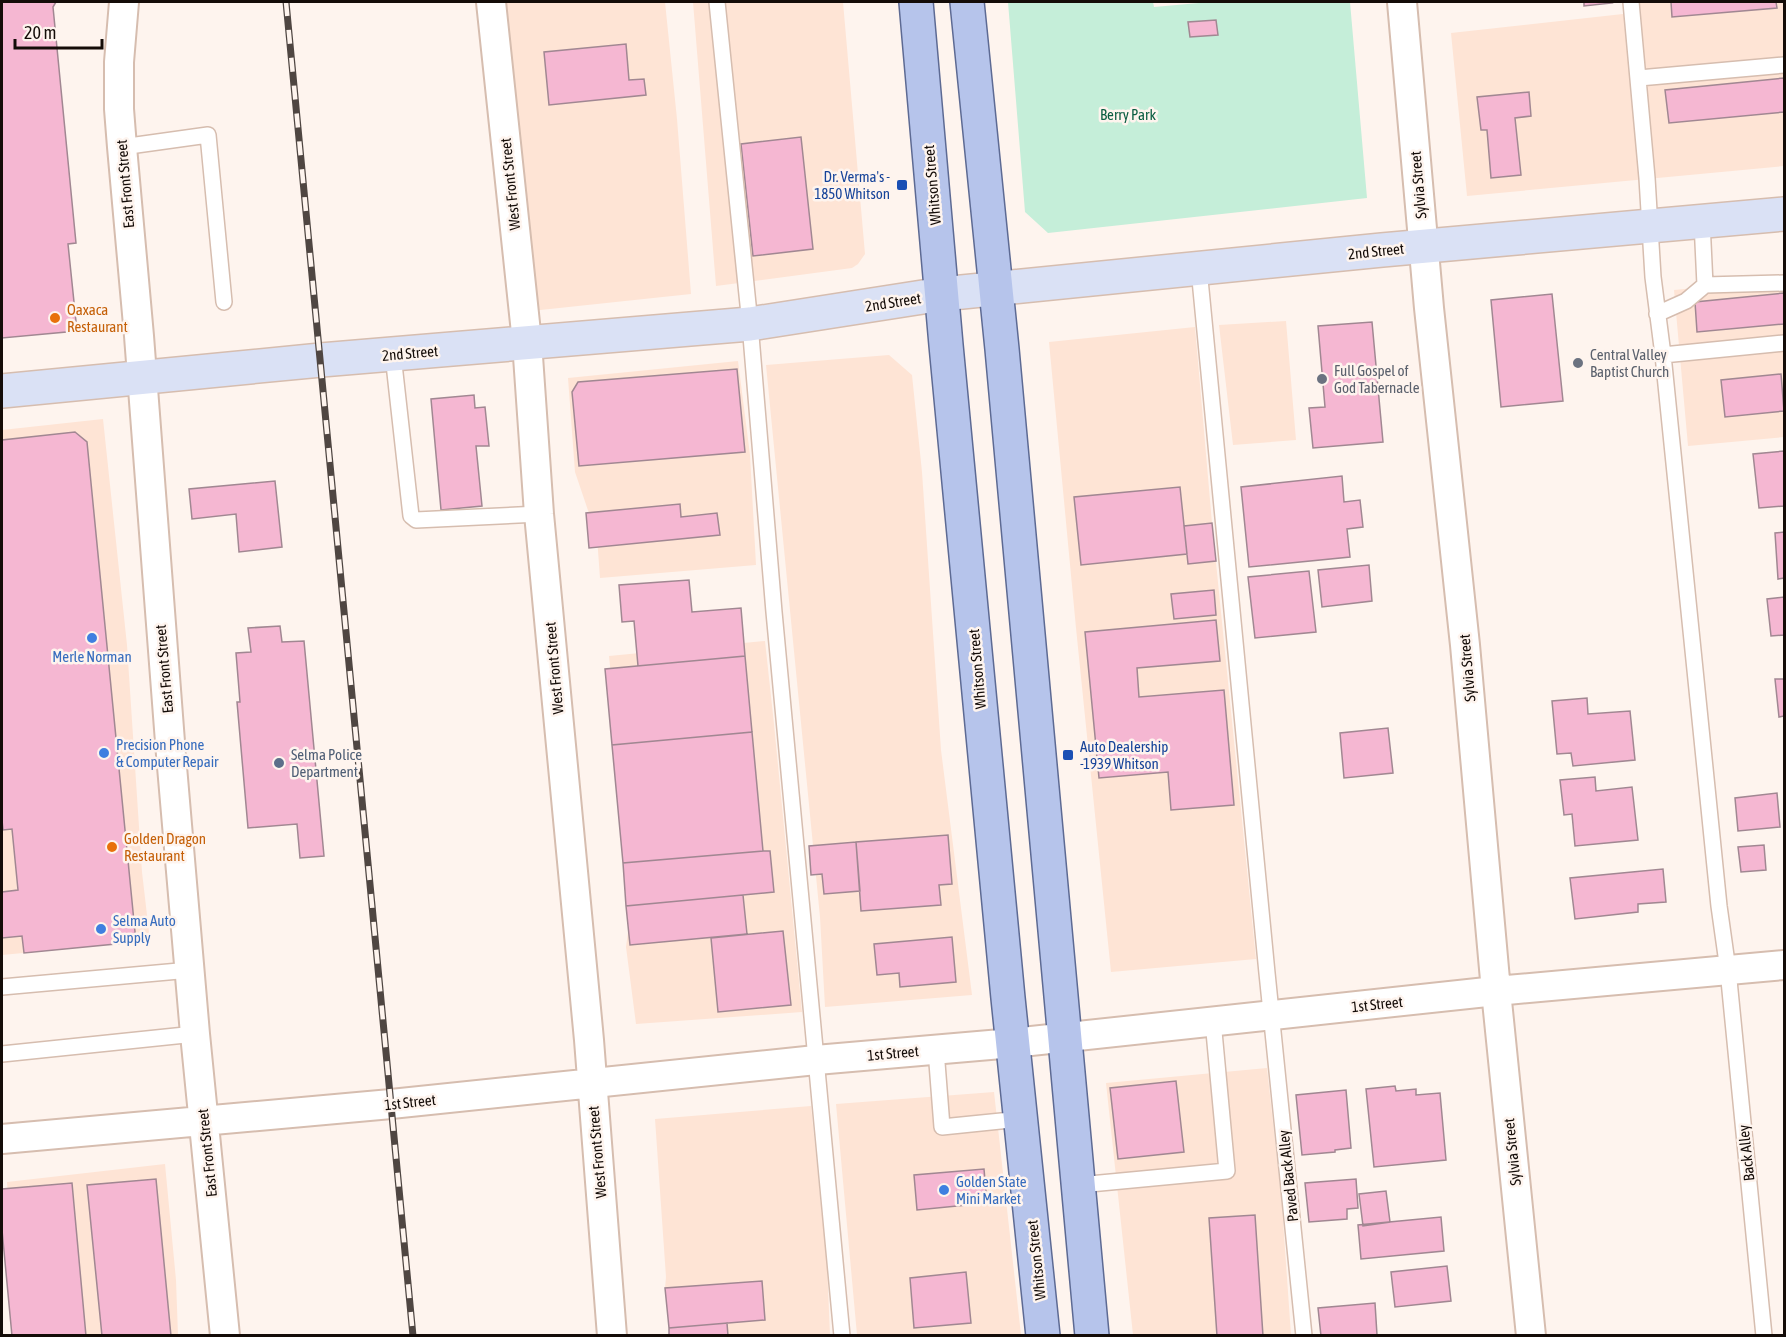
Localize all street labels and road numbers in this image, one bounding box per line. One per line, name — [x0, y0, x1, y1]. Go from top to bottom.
street label: West Front Street — [497, 137, 523, 231]
street label: East Front Street — [113, 139, 137, 229]
street label: Whitson Street — [920, 144, 944, 226]
street label: Sylvia Street — [1407, 151, 1429, 219]
street label: 2nd Street — [1347, 240, 1405, 262]
street label: 2nd Street — [864, 289, 922, 315]
street label: 2nd Street — [381, 342, 439, 364]
street label: West Front Street — [541, 621, 567, 715]
street label: East Front Street — [152, 624, 176, 714]
street label: Whitson Street — [965, 628, 989, 710]
street label: Sylvia Street — [1456, 634, 1478, 702]
street label: 1st Street — [1350, 993, 1404, 1015]
street label: 1st Street — [867, 1042, 919, 1064]
street label: 1st Street — [383, 1091, 437, 1113]
street label: West Front Street — [584, 1105, 610, 1199]
street label: East Front Street — [194, 1108, 220, 1198]
street label: Sylvia Street — [1500, 1117, 1524, 1187]
street label: Back Alley — [1735, 1124, 1757, 1182]
street label: Paved Back Alley — [1275, 1129, 1301, 1223]
street label: Whitson Street — [1023, 1219, 1049, 1301]

